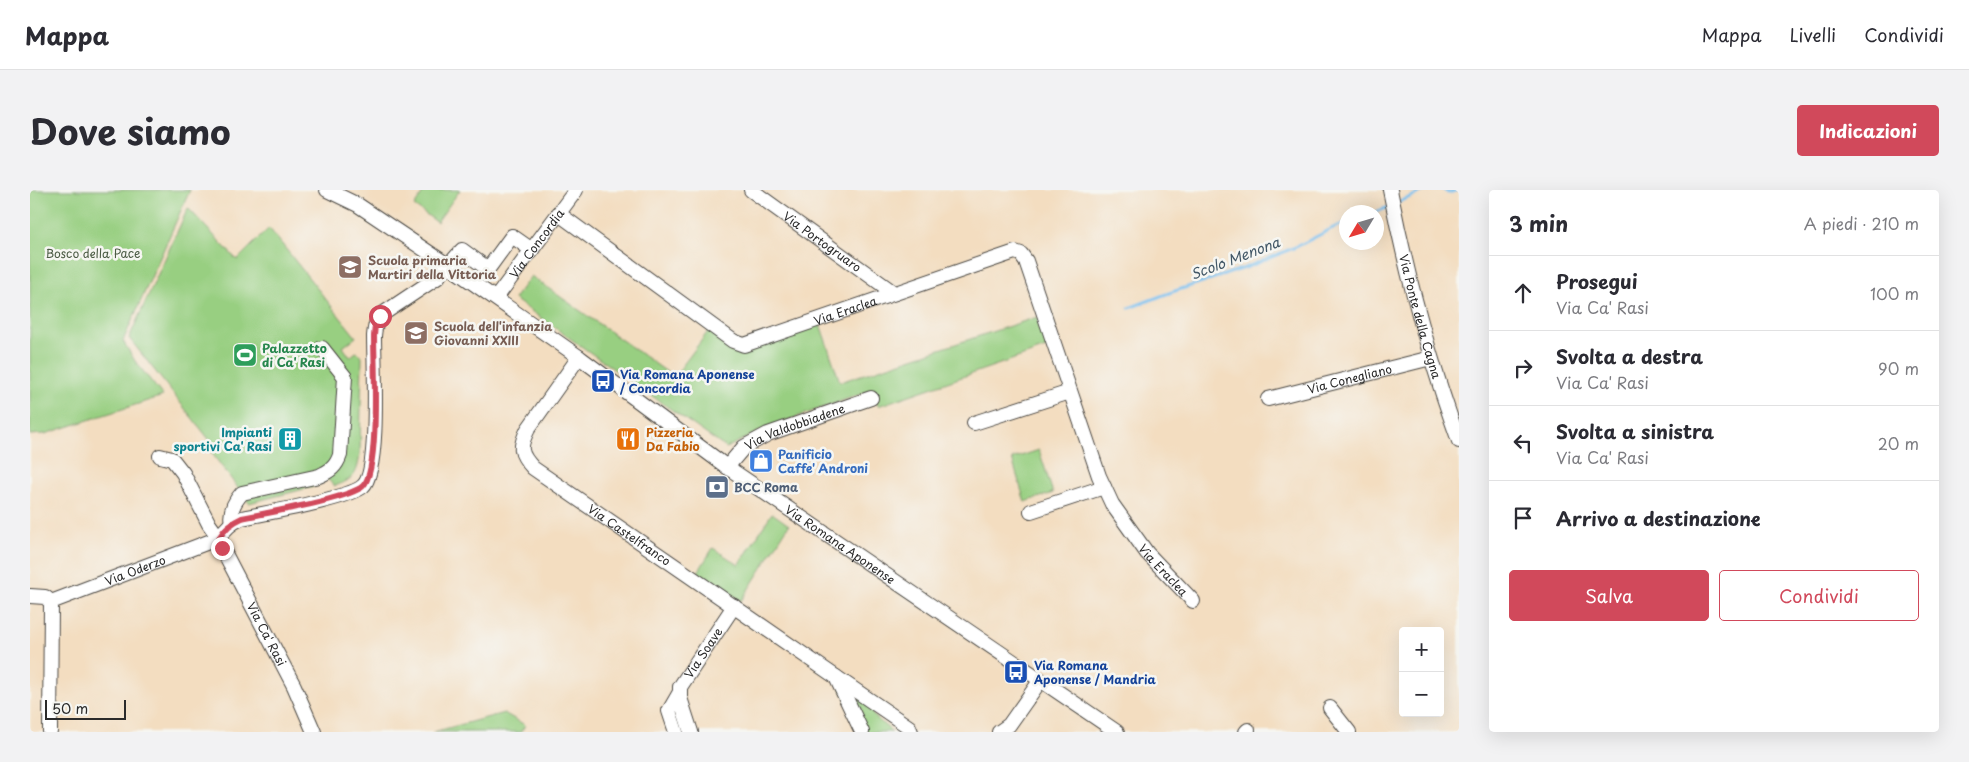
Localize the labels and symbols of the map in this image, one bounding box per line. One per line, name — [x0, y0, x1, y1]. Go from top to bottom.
street label: Via Concordia — [505, 205, 568, 282]
north arrow — [1339, 205, 1384, 250]
street label: Via Portogruaro — [779, 207, 866, 276]
water label: Scolo Menona — [1187, 231, 1284, 285]
park label: Bosco della Pace — [46, 244, 140, 262]
place label: Scuola primaria Martiri della Vittoria — [368, 251, 497, 283]
street label: Via Ponte della Cagna — [1395, 252, 1446, 381]
school or university icon: Scuola primaria Martiri della Vittoria — [337, 254, 363, 280]
street label: Via Eraclea — [811, 291, 880, 329]
route start — [369, 305, 392, 328]
place label: Scuola dell'infanzia Giovanni XXIII — [434, 317, 553, 349]
school or university icon: Scuola dell'infanzia Giovanni XXIII — [403, 320, 429, 346]
place label: Palazzetto di Ca' Rasi — [262, 339, 327, 371]
sports icon: Palazzetto di Ca' Rasi — [232, 342, 258, 368]
street label: Via Conegliano — [1305, 359, 1394, 398]
place label: Via Romana Aponense / Concordia — [619, 365, 755, 397]
bus stop icon: Via Romana Aponense / Concordia — [590, 368, 616, 394]
street label: Via Valdobbiadene — [741, 399, 848, 454]
place label: Impianti sportivi Ca' Rasi — [174, 423, 273, 455]
place label: Pizzeria Da Fabio — [646, 423, 700, 455]
building icon: Impianti sportivi Ca' Rasi — [277, 426, 303, 452]
restaurant icon: Pizzeria Da Fabio — [615, 426, 641, 452]
place label: Panificio Caffe' Androni — [778, 445, 868, 477]
shop icon: Panificio Caffe' Androni — [748, 448, 774, 474]
bank icon: BCC Roma — [704, 474, 730, 500]
place label: BCC Roma — [734, 478, 798, 496]
street label: Via Castelfranco — [584, 499, 675, 570]
street label: Via Romana Aponense — [782, 500, 899, 588]
route end — [211, 537, 234, 560]
street label: Via Eraclea — [1134, 540, 1193, 600]
street label: Via Oderzo — [102, 550, 168, 590]
street label: Via Ca' Rasi — [243, 599, 291, 669]
street label: Via Soave — [679, 623, 727, 682]
place label: Via Romana Aponense / Mandria — [1033, 656, 1156, 688]
bus stop icon: Via Romana Aponense / Mandria — [1003, 659, 1029, 685]
scale bar — [45, 697, 126, 720]

